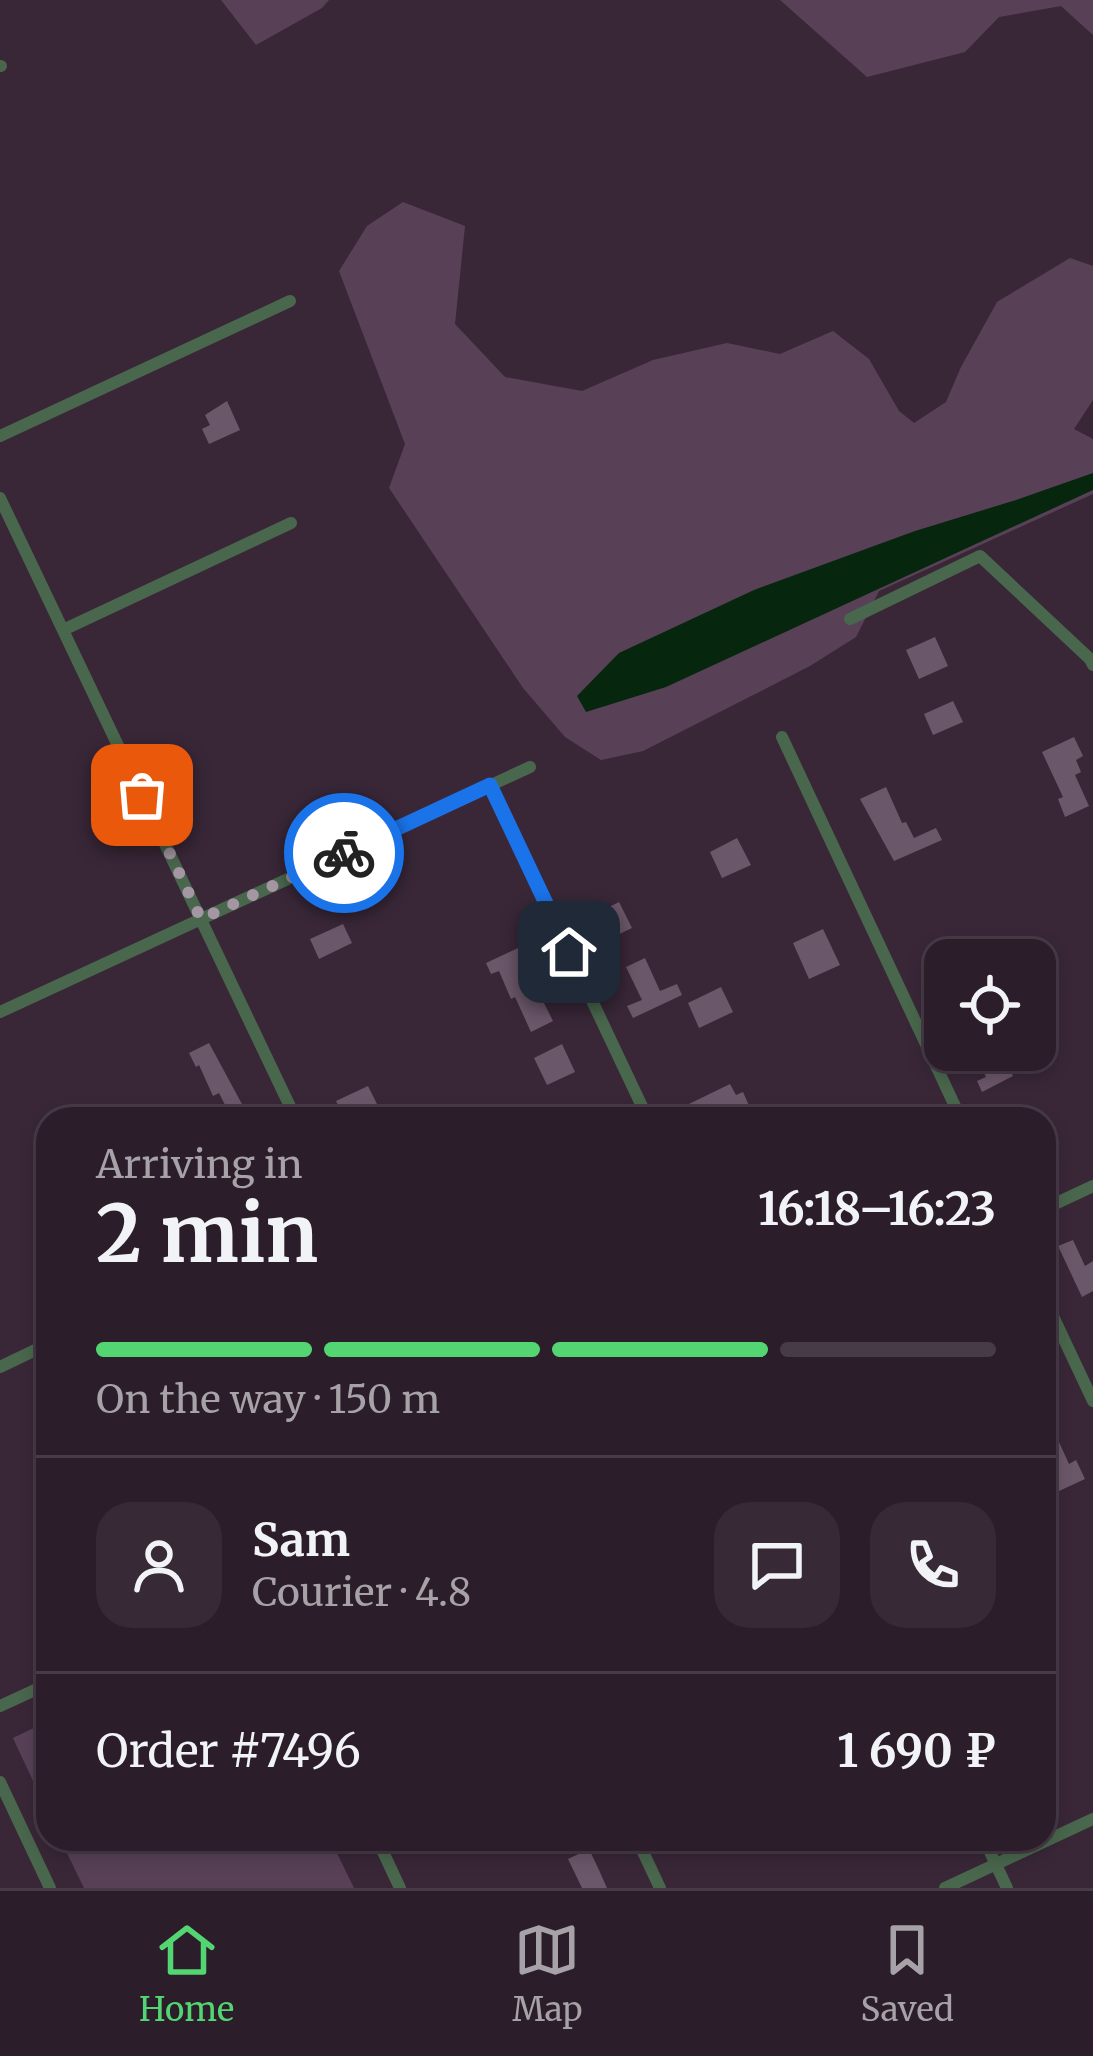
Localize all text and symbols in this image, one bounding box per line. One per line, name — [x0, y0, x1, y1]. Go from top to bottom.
pin — [91, 744, 193, 846]
icon: bag — [109, 762, 175, 828]
courier — [284, 793, 404, 913]
icon: bike — [311, 820, 377, 886]
pin — [518, 901, 620, 1003]
icon: home — [536, 919, 602, 985]
map controls — [924, 939, 1056, 1071]
button: locate — [924, 939, 1056, 1071]
text: Arriving in — [96, 1140, 303, 1189]
text: 16:18–16:23 — [758, 1181, 996, 1237]
text: 2 min — [96, 1185, 318, 1283]
text: On the way · 150 m — [96, 1375, 440, 1424]
button: person — [96, 1502, 222, 1628]
button: chat — [714, 1502, 840, 1628]
button: phone — [870, 1502, 996, 1628]
text: Sam — [252, 1512, 350, 1568]
text: Courier · 4.8 — [252, 1568, 471, 1617]
text: Order #7496 — [96, 1723, 361, 1779]
text: 1 690 ₽ — [837, 1723, 996, 1779]
tab: Home — [139, 1917, 234, 2030]
tab: Map — [512, 1917, 582, 2030]
tab: Saved — [860, 1917, 954, 2030]

